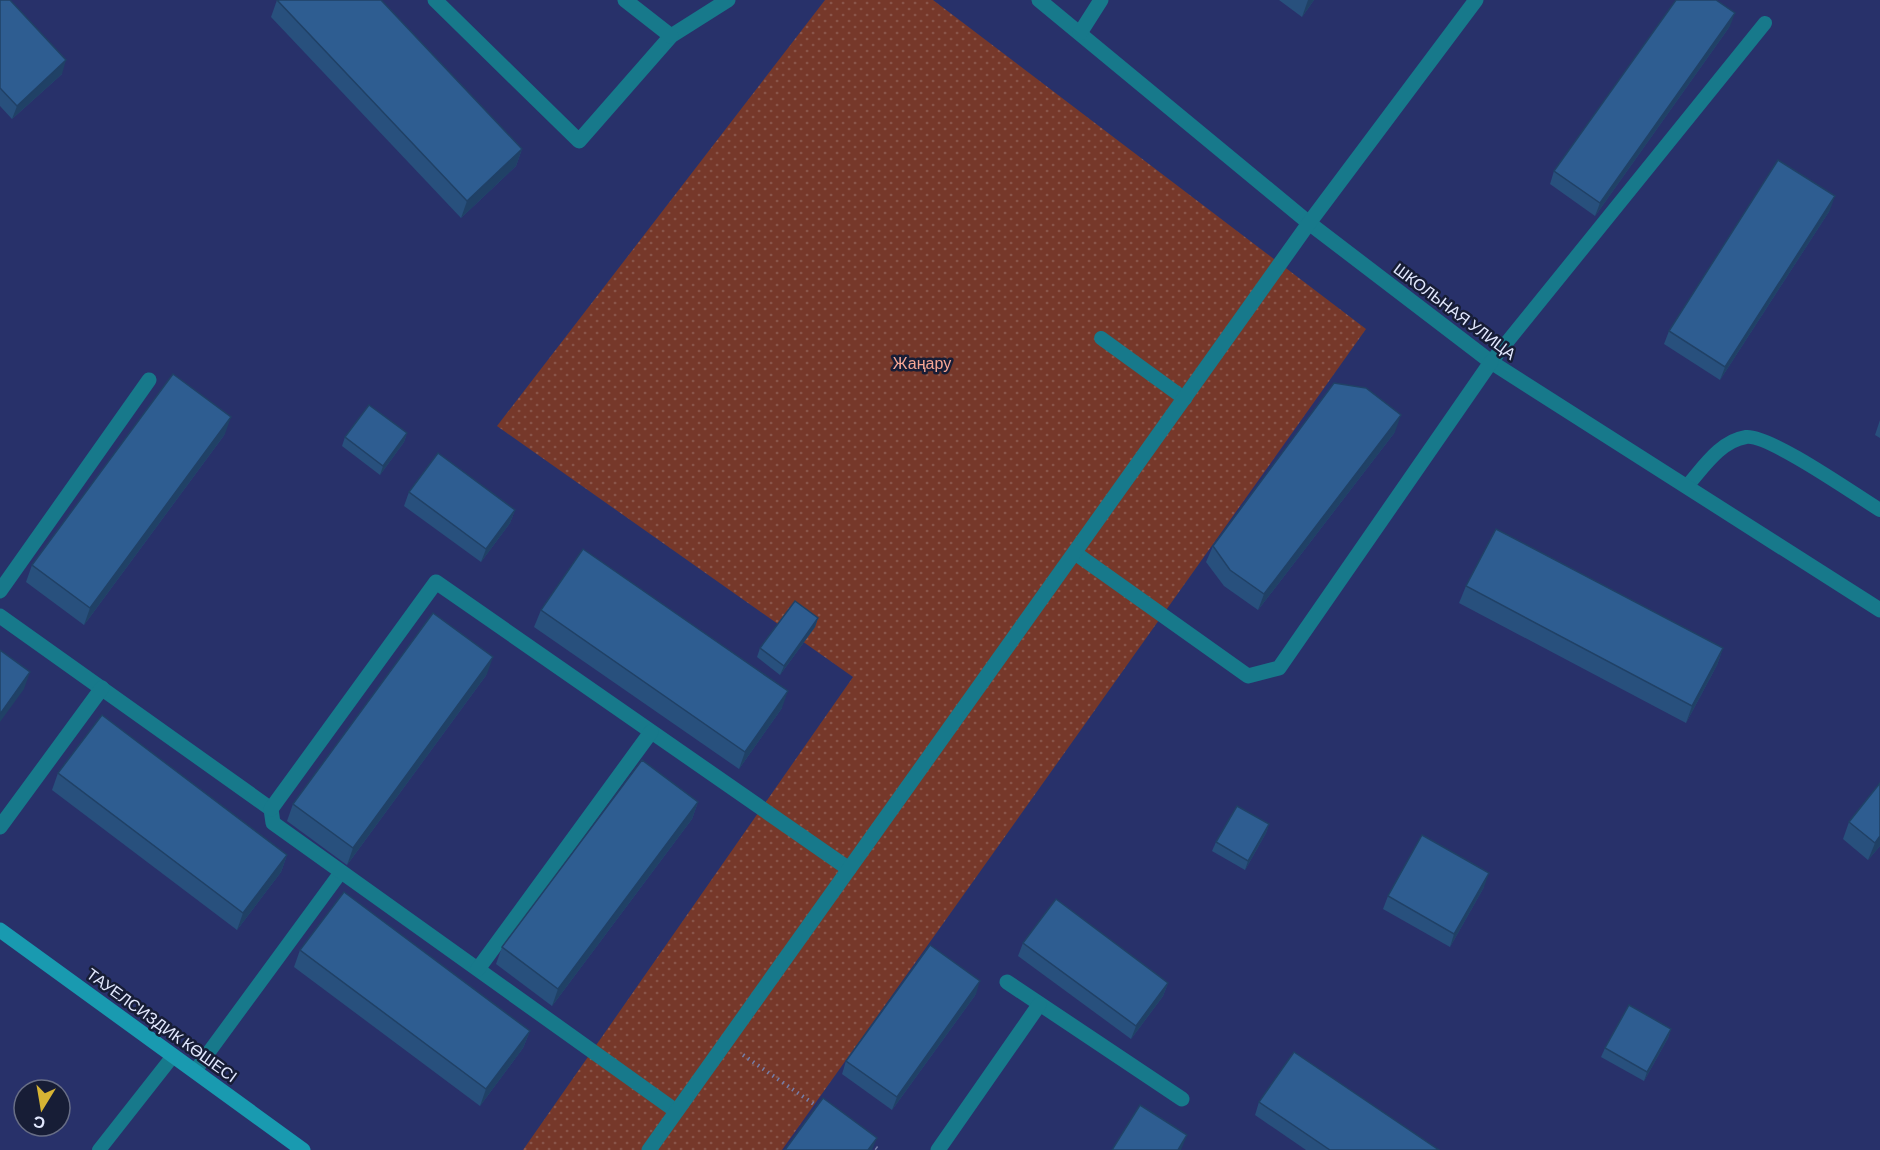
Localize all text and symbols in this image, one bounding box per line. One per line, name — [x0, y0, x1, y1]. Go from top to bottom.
street label: ШКОЛЬНАЯ УЛИЦА — [1390, 258, 1520, 363]
park label: Жаңару — [893, 353, 951, 372]
street label: ТАУЕЛСИЗДИК КӨШЕСІ — [83, 964, 241, 1086]
north arrow — [12, 1078, 72, 1138]
text: С — [31, 1113, 47, 1134]

